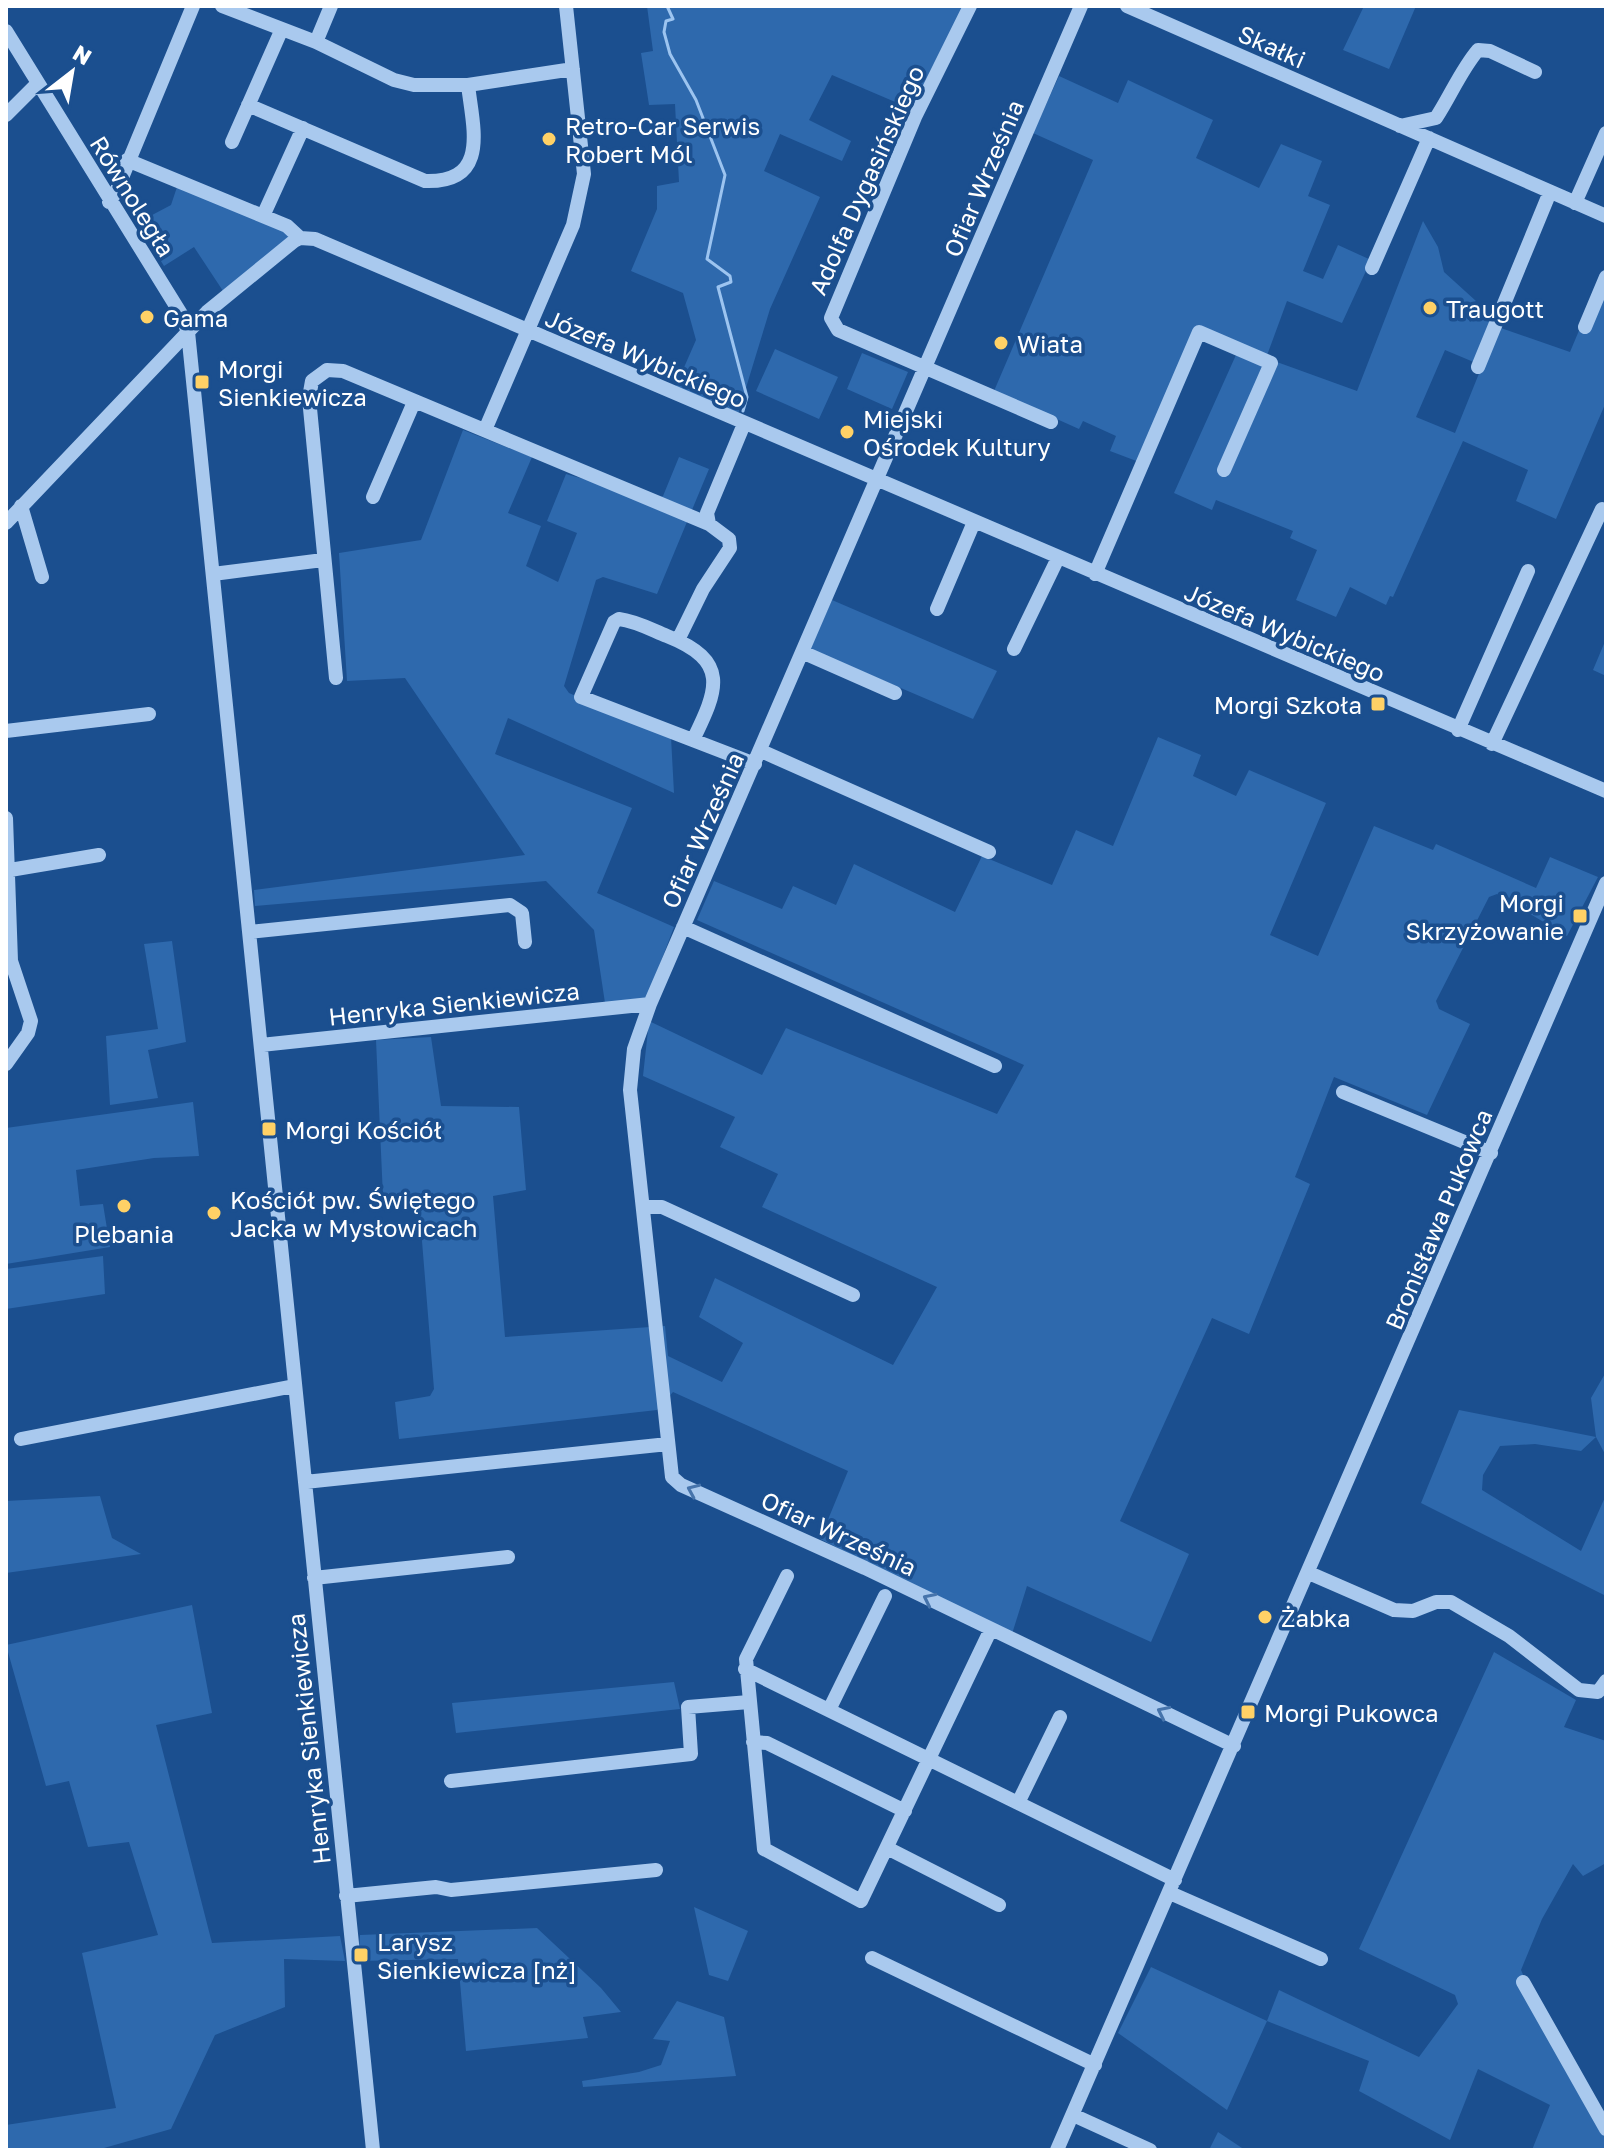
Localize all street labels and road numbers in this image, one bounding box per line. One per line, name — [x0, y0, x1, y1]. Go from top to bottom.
street label: Skałki — [1234, 18, 1310, 74]
street label: Adolfa Dygasińskiego — [802, 61, 930, 299]
street label: Ofiar Września — [937, 95, 1029, 261]
street label: Równoległa — [84, 130, 182, 262]
street label: Józefa Wybickiego — [541, 303, 751, 413]
street label: Józefa Wybickiego — [1180, 577, 1390, 687]
street label: Ofiar Września — [655, 748, 749, 912]
street label: Henryka Sienkiewicza — [327, 975, 581, 1031]
street label: Bronisława Pukowca — [1378, 1104, 1498, 1334]
street label: Ofiar Września — [757, 1484, 921, 1582]
street label: Henryka Sienkiewicza — [280, 1612, 336, 1866]

